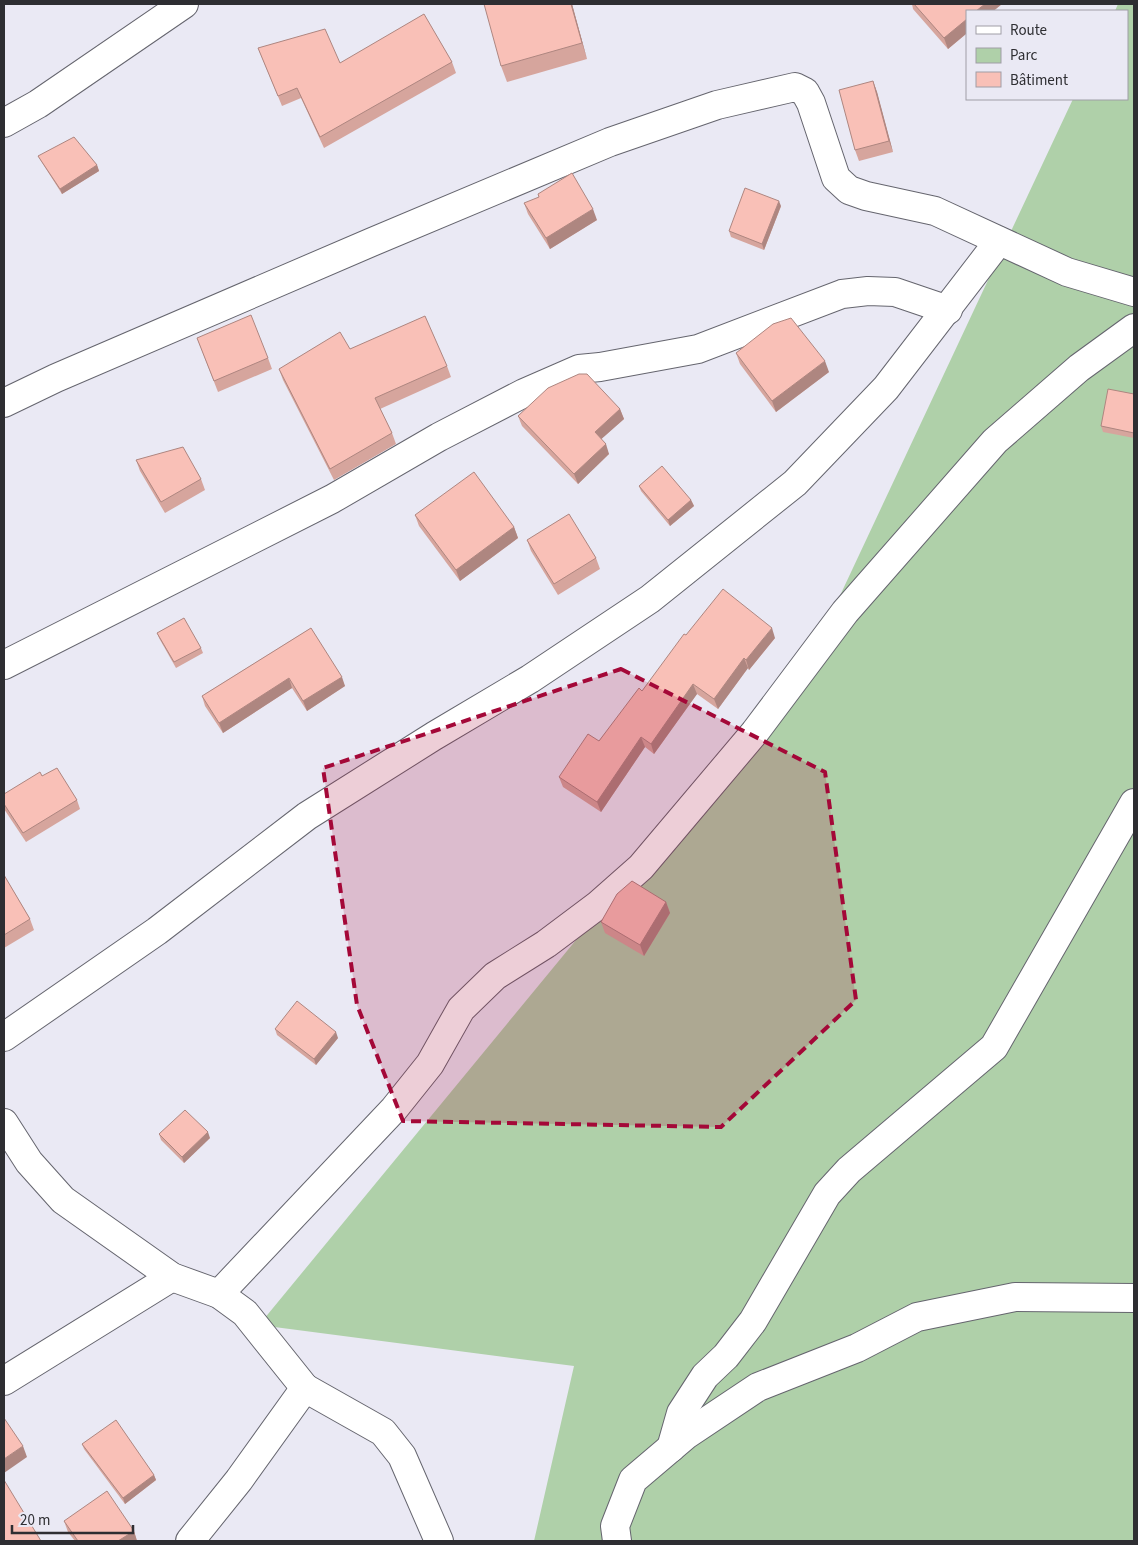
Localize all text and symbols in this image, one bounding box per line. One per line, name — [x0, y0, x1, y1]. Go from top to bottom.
legend — [966, 10, 1128, 100]
text: Route — [1010, 20, 1047, 41]
text: Parc — [1010, 45, 1037, 66]
text: Bâtiment — [1010, 70, 1068, 91]
scale bar — [12, 1502, 134, 1534]
text: 20 m — [20, 1510, 50, 1531]

